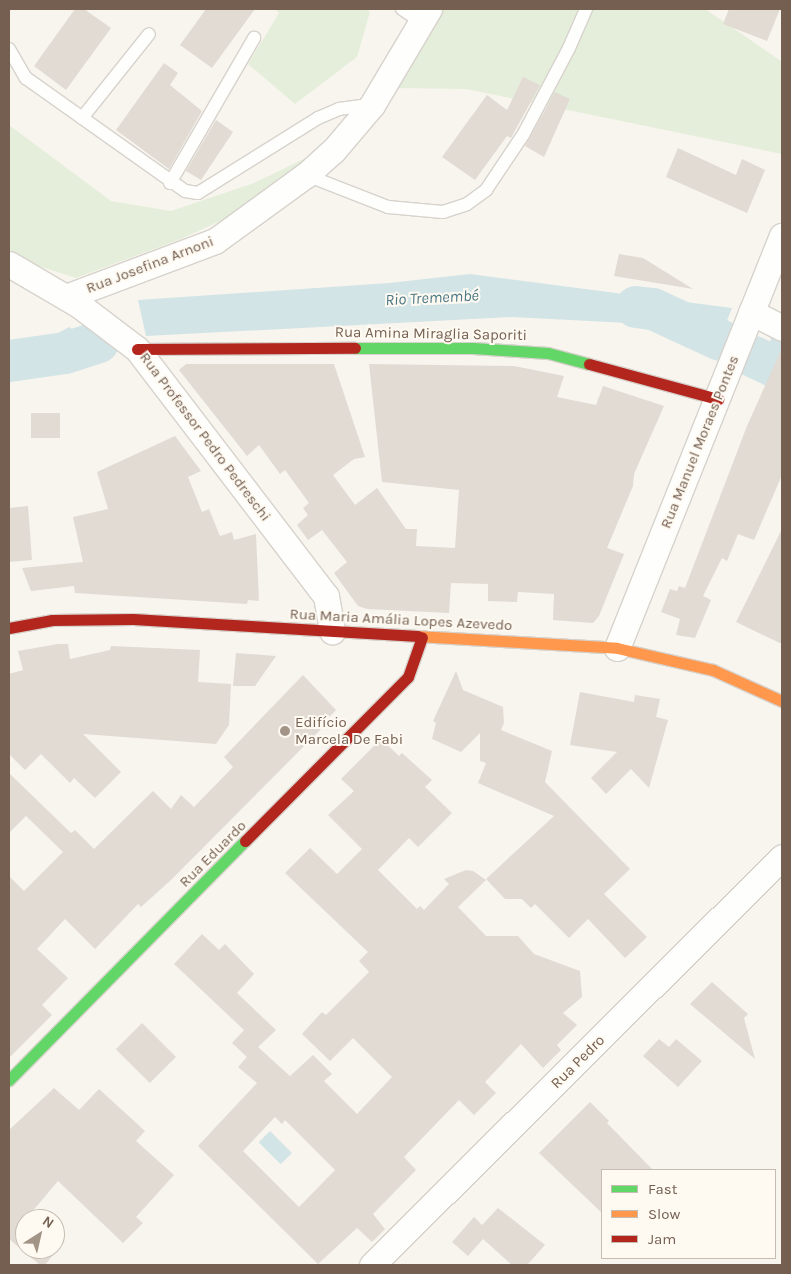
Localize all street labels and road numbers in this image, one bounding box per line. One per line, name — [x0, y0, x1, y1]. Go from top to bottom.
street label: Rua Josefina Arnoni — [84, 232, 216, 298]
street label: Rua Amina Miraglia Saporiti — [335, 323, 527, 345]
street label: Rua Professor Pedro Pedreschi — [136, 349, 274, 525]
street label: Rua Manuel Moraes Pontes — [657, 353, 743, 531]
street label: Rua Maria Amália Lopes Azevedo — [289, 605, 513, 635]
street label: Rua Eduardo — [176, 817, 250, 891]
street label: Rua Pedro — [547, 1031, 609, 1093]

